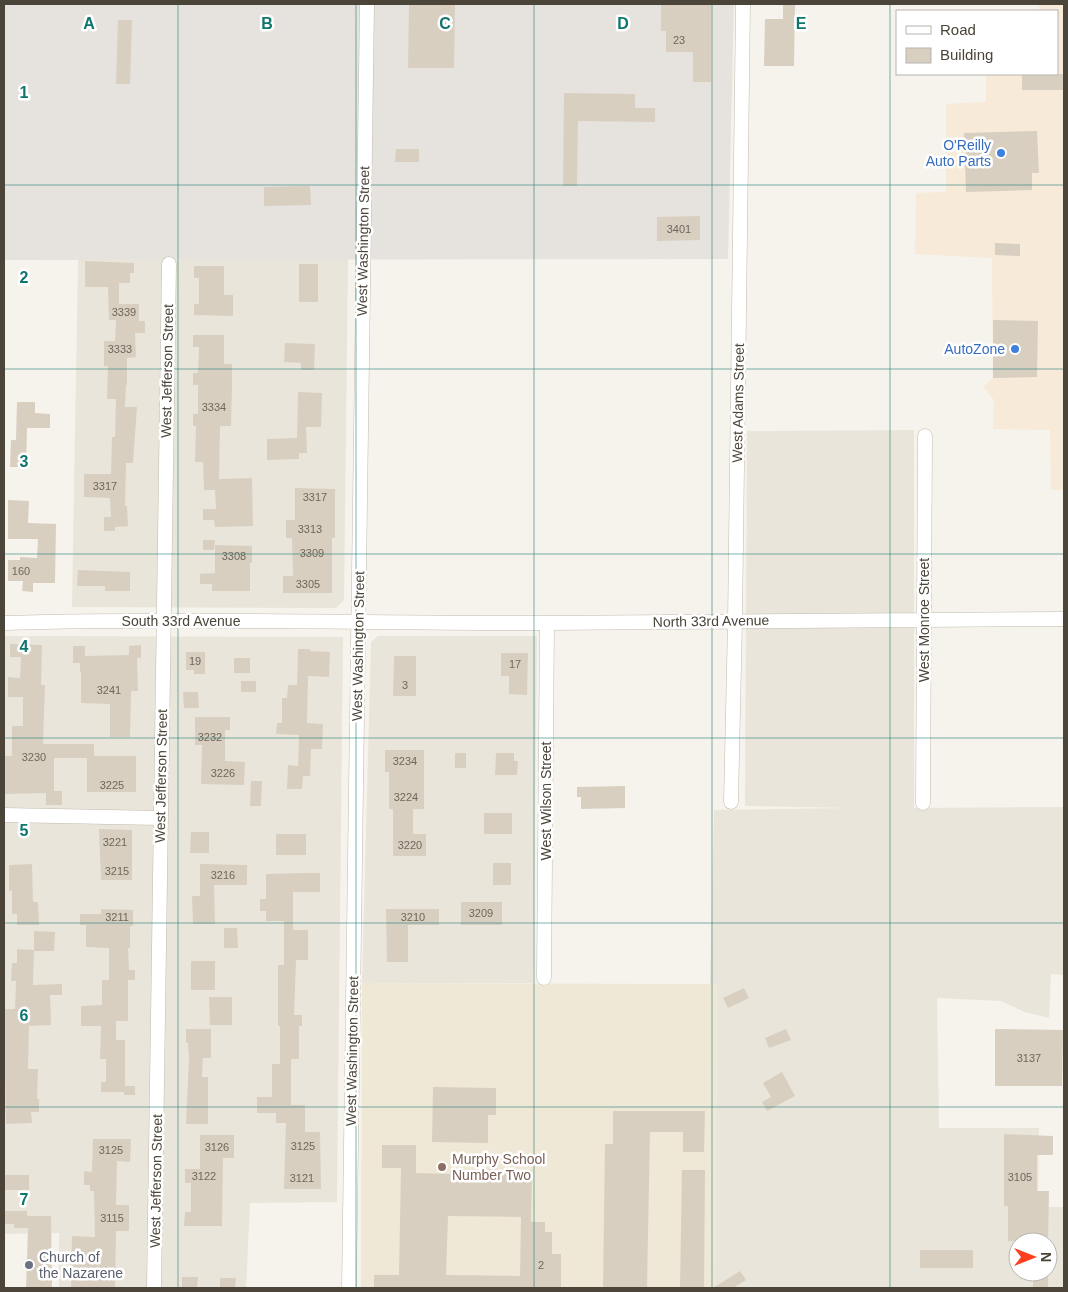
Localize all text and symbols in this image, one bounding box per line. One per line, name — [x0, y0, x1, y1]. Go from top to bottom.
legend — [896, 10, 1058, 75]
text: A — [83, 15, 95, 32]
text: B — [261, 15, 273, 32]
text: C — [439, 15, 451, 32]
text: D — [617, 15, 629, 32]
text: E — [796, 15, 807, 32]
text: Road — [940, 21, 976, 38]
house number: 23 — [673, 34, 685, 46]
text: Building — [940, 46, 993, 63]
text: 1 — [20, 84, 29, 101]
place label: O'Reilly Auto Parts — [926, 137, 991, 169]
marker: O'Reilly Auto Parts — [995, 147, 1007, 159]
street label: West Washington Street — [354, 166, 372, 316]
house number: 3401 — [667, 223, 691, 235]
text: 2 — [20, 269, 29, 286]
street label: West Jefferson Street — [158, 304, 176, 438]
house number: 3339 — [112, 306, 136, 318]
place label: AutoZone — [944, 341, 1005, 357]
house number: 3333 — [108, 343, 132, 355]
street label: West Adams Street — [729, 343, 747, 463]
marker: AutoZone — [1009, 343, 1021, 355]
house number: 3334 — [202, 401, 226, 413]
text: 3 — [20, 453, 29, 470]
house number: 3317 — [93, 480, 117, 492]
house number: 3317 — [303, 491, 327, 503]
house number: 3313 — [298, 523, 322, 535]
house number: 3309 — [300, 547, 324, 559]
house number: 3308 — [222, 550, 246, 562]
street label: West Monroe Street — [916, 558, 932, 682]
house number: 160 — [12, 565, 30, 577]
street label: West Washington Street — [349, 571, 367, 721]
house number: 3305 — [296, 578, 320, 590]
street label: North 33rd Avenue — [653, 612, 770, 630]
street label: South 33rd Avenue — [122, 613, 241, 629]
text: 4 — [20, 638, 29, 655]
house number: 19 — [189, 655, 201, 667]
house number: 17 — [509, 658, 521, 670]
house number: 3 — [402, 679, 408, 691]
house number: 3241 — [97, 684, 121, 696]
street label: West Jefferson Street — [152, 709, 170, 843]
house number: 3232 — [198, 731, 222, 743]
street label: West Wilson Street — [538, 742, 554, 860]
house number: 3230 — [22, 751, 46, 763]
house number: 3234 — [393, 755, 417, 767]
house number: 3226 — [211, 767, 235, 779]
house number: 3225 — [100, 779, 124, 791]
house number: 3224 — [394, 791, 418, 803]
text: 5 — [20, 822, 29, 839]
house number: 3221 — [103, 836, 127, 848]
house number: 3220 — [398, 839, 422, 851]
house number: 3215 — [105, 865, 129, 877]
house number: 3216 — [211, 869, 235, 881]
house number: 3209 — [469, 907, 493, 919]
house number: 3211 — [105, 911, 129, 923]
house number: 3210 — [401, 911, 425, 923]
street label: West Washington Street — [343, 976, 361, 1126]
text: 6 — [20, 1007, 29, 1024]
house number: 3137 — [1017, 1052, 1041, 1064]
street label: West Jefferson Street — [147, 1114, 165, 1248]
house number: 3125 — [291, 1140, 315, 1152]
house number: 3126 — [205, 1141, 229, 1153]
house number: 3125 — [99, 1144, 123, 1156]
place label: Murphy School Number Two — [452, 1151, 545, 1183]
marker: Murphy School Number Two — [436, 1161, 448, 1173]
house number: 3122 — [192, 1170, 216, 1182]
house number: 3105 — [1008, 1171, 1032, 1183]
house number: 3121 — [290, 1172, 314, 1184]
text: 7 — [20, 1191, 29, 1208]
house number: 3115 — [100, 1212, 124, 1224]
north arrow — [1008, 1232, 1058, 1282]
place label: Church of the Nazarene — [39, 1249, 123, 1281]
text: N — [1038, 1252, 1054, 1262]
marker: Church of the Nazarene — [23, 1259, 35, 1271]
house number: 2 — [538, 1259, 544, 1271]

